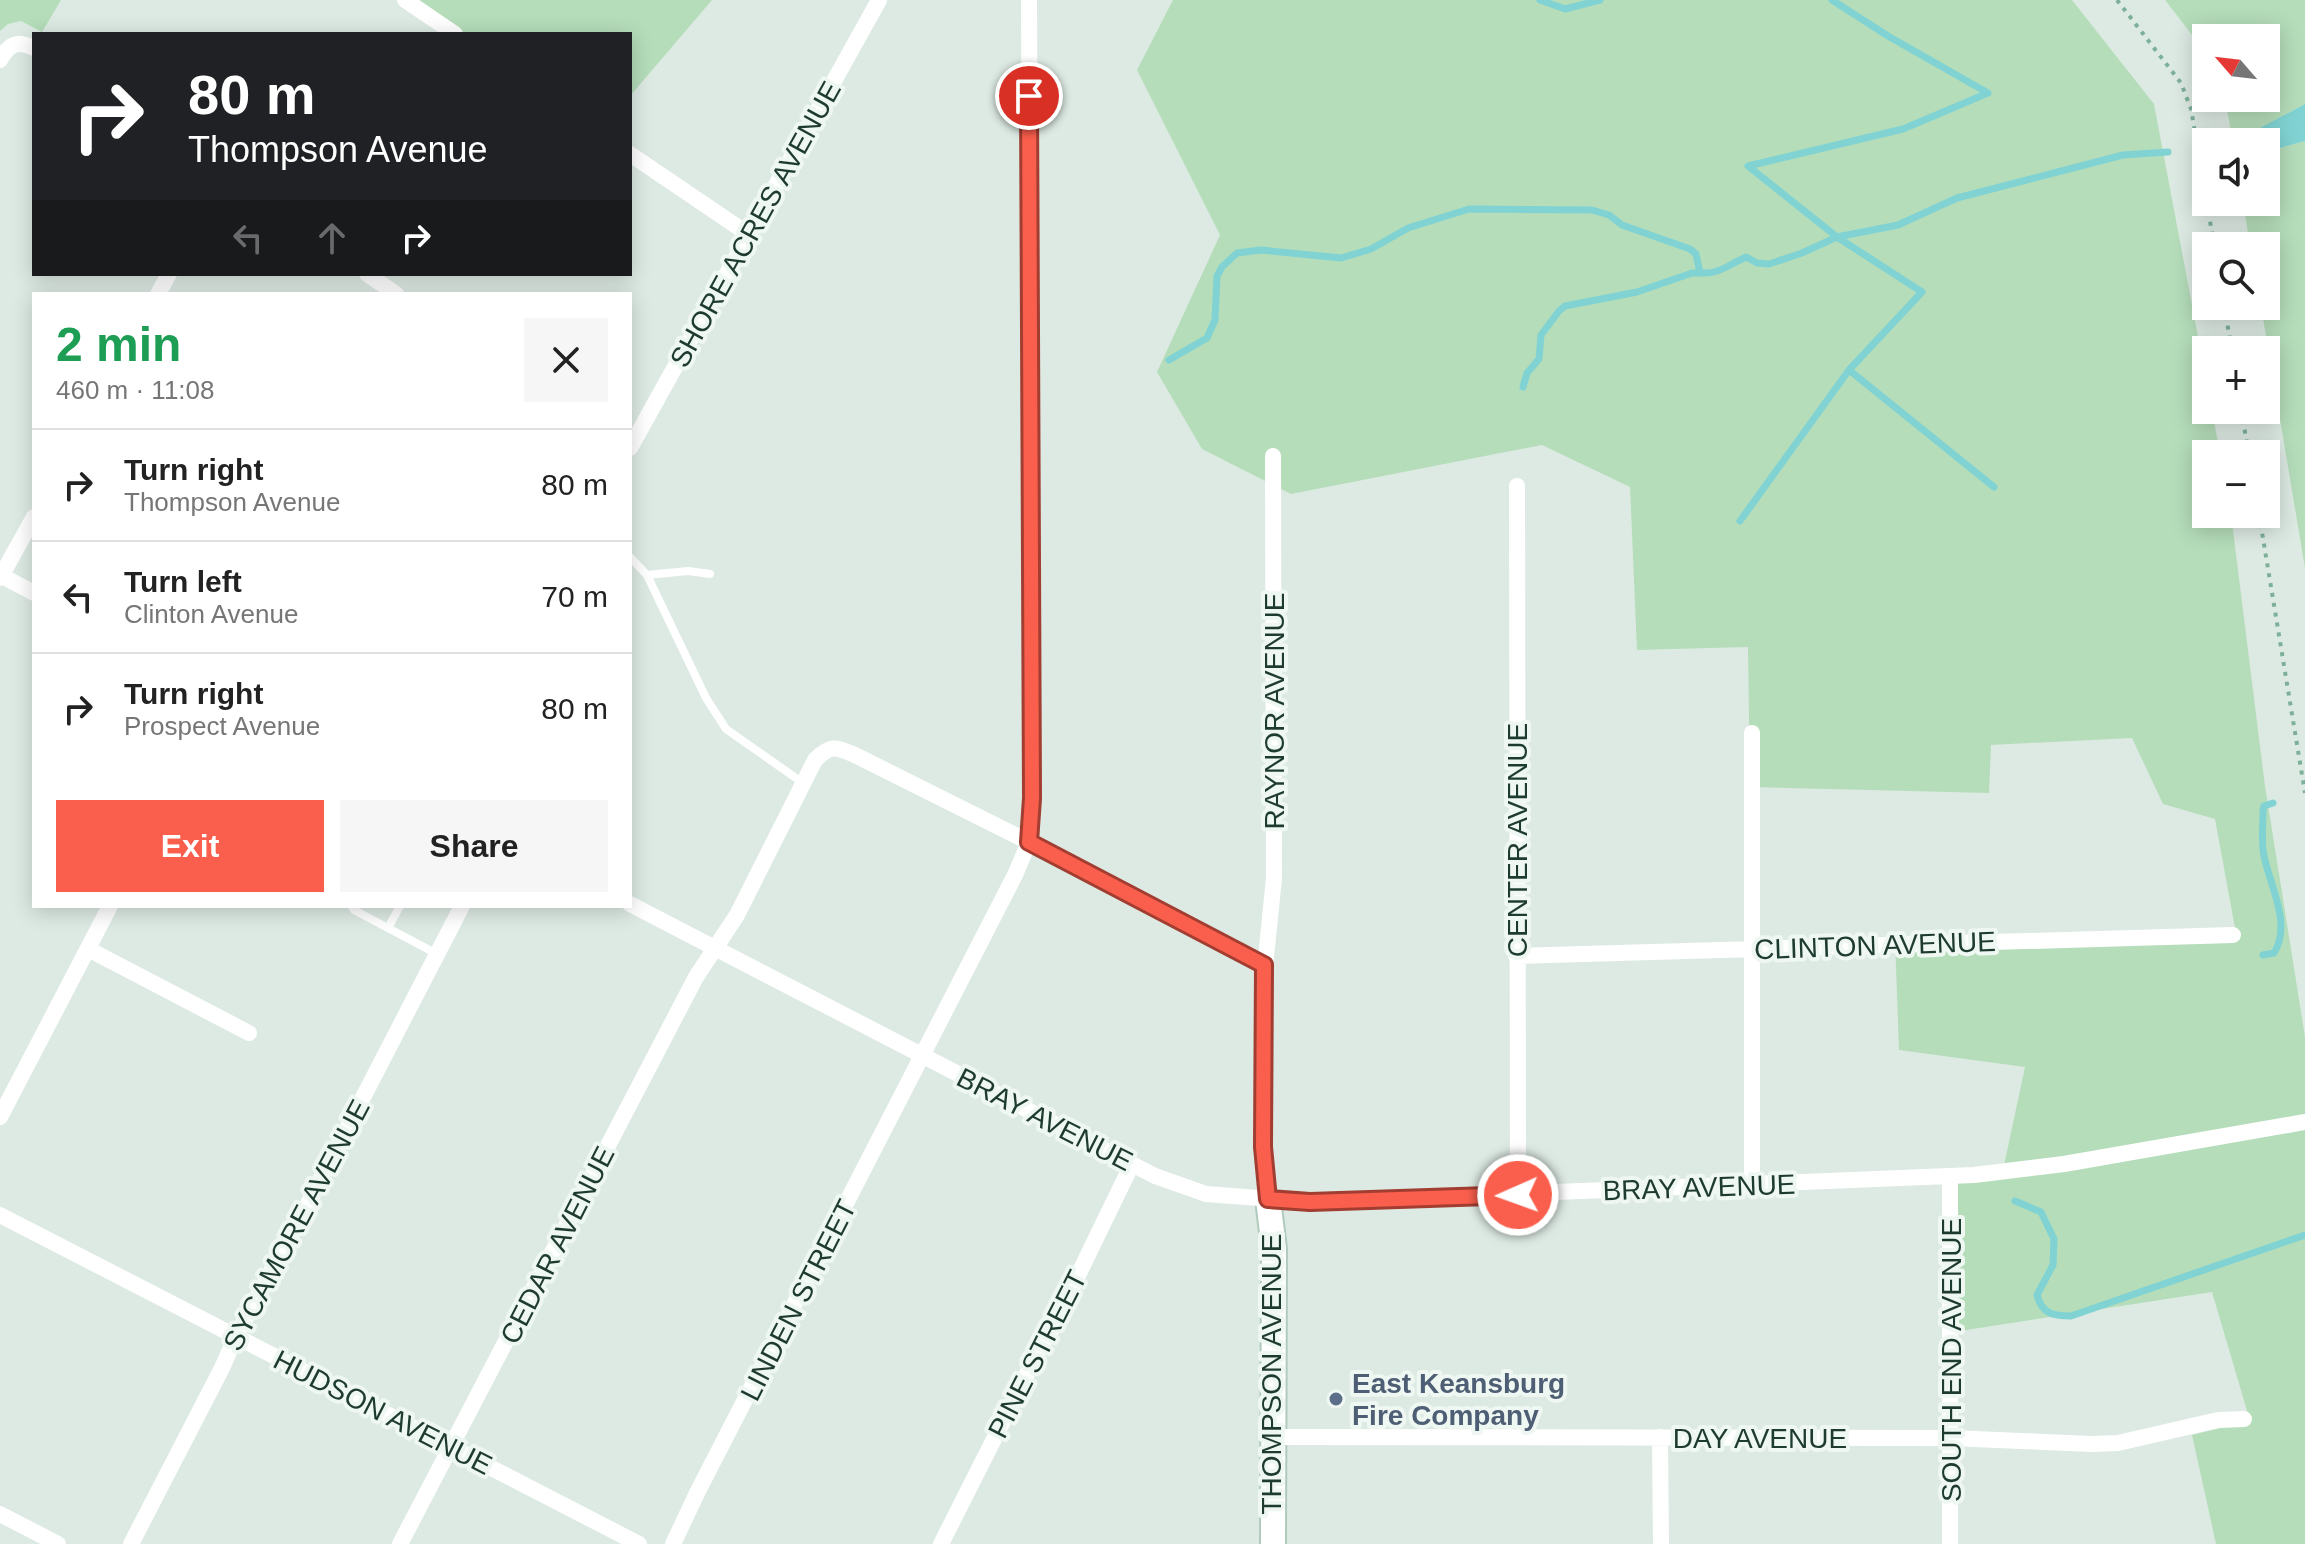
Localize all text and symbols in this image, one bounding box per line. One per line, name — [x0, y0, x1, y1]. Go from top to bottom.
north arrow — [2192, 24, 2280, 112]
map controls — [2192, 24, 2280, 528]
pin — [995, 62, 1063, 130]
text: 80 m — [188, 63, 316, 126]
icon: right — [56, 64, 160, 168]
icon: arrive — [1007, 74, 1051, 118]
street label: SHORE ACRES AVENUE — [664, 76, 847, 372]
button: sound — [2192, 128, 2280, 216]
text: Thompson Avenue — [188, 129, 488, 170]
icon: left — [226, 216, 270, 260]
icon: ahead — [310, 216, 354, 260]
icon: right — [394, 216, 438, 260]
button: search — [2192, 232, 2280, 320]
text: 2 min — [56, 318, 181, 371]
button: close — [524, 318, 608, 402]
button: + — [2192, 336, 2280, 424]
text: 460 m · 11:08 — [56, 375, 215, 405]
button: − — [2192, 440, 2280, 528]
text: Turn right — [124, 453, 263, 486]
icon: right — [56, 463, 100, 507]
text: 80 m — [541, 468, 608, 501]
text: Thompson Avenue — [124, 487, 340, 517]
text: Turn left — [124, 565, 242, 598]
icon: left — [56, 575, 100, 619]
text: 70 m — [541, 580, 608, 613]
street label: RAYNOR AVENUE — [1259, 592, 1290, 830]
text: Clinton Avenue — [124, 599, 298, 629]
text: Turn right — [124, 677, 263, 710]
icon: right — [56, 687, 100, 731]
text: 80 m — [541, 692, 608, 725]
text: Prospect Avenue — [124, 711, 320, 741]
street label: CENTER AVENUE — [1502, 723, 1533, 957]
button: Exit — [56, 800, 324, 892]
button: Share — [340, 800, 608, 892]
street label: CLINTON AVENUE — [1754, 926, 1996, 965]
street label: BRAY AVENUE — [952, 1062, 1138, 1177]
street label: SYCAMORE AVENUE — [217, 1095, 376, 1356]
street label: CEDAR AVENUE — [494, 1141, 621, 1349]
position arrow — [1476, 1153, 1560, 1237]
street label: BRAY AVENUE — [1602, 1169, 1796, 1206]
street label: LINDEN STREET — [734, 1195, 862, 1406]
street label: SOUTH END AVENUE — [1936, 1218, 1967, 1502]
street label: THOMPSON AVENUE — [1256, 1233, 1287, 1515]
street label: PINE STREET — [982, 1265, 1093, 1443]
street label: HUDSON AVENUE — [269, 1344, 497, 1481]
place label: East Keansburg Fire Company — [1352, 1368, 1565, 1431]
marker: East Keansburg Fire Company — [1327, 1390, 1345, 1408]
street label: DAY AVENUE — [1673, 1423, 1847, 1454]

